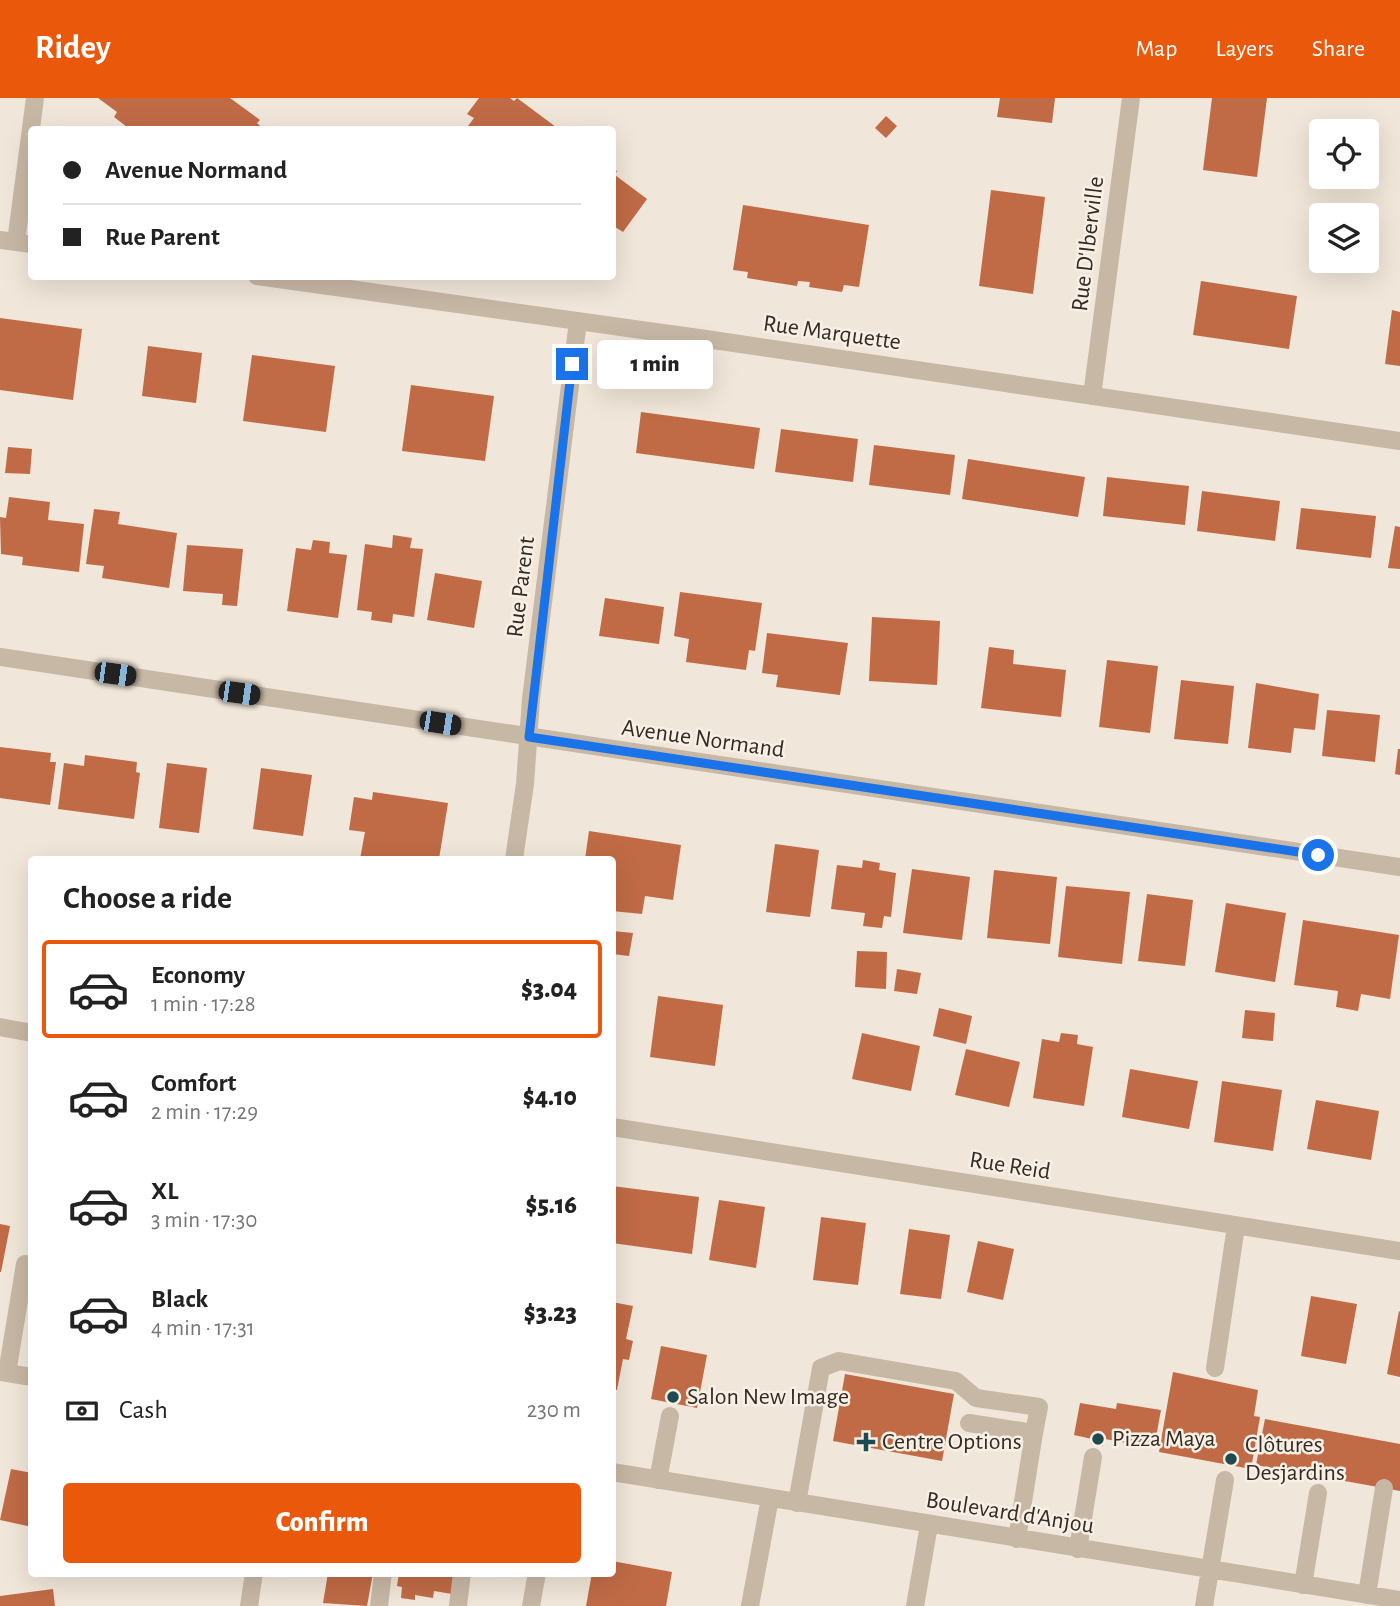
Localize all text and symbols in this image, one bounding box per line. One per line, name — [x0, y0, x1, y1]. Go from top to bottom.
text: Ridey — [35, 32, 111, 65]
text: Map — [1135, 37, 1177, 61]
text: Layers — [1215, 37, 1274, 61]
text: Share — [1312, 37, 1365, 61]
map controls — [1309, 119, 1379, 273]
button: locate — [1309, 119, 1379, 189]
text: Avenue Normand — [105, 157, 287, 183]
street label: Rue D'Iberville — [1068, 175, 1108, 313]
button: layers — [1309, 203, 1379, 273]
text: Rue Parent — [105, 224, 220, 250]
street label: Rue Marquette — [762, 311, 902, 355]
callout: 1 min — [596, 340, 712, 388]
route end — [556, 348, 588, 380]
text: 1 min — [631, 353, 679, 376]
street label: Rue Parent — [503, 535, 539, 639]
car — [93, 661, 138, 687]
car — [217, 680, 262, 706]
car — [418, 709, 463, 737]
street label: Avenue Normand — [620, 716, 786, 762]
route start — [1302, 839, 1334, 871]
text: Choose a ride — [63, 882, 232, 914]
icon: car — [67, 958, 130, 1021]
text: Economy — [151, 962, 245, 988]
text: $3.04 — [521, 976, 577, 1002]
text: 1 min · 17:28 — [151, 993, 256, 1016]
icon: car — [67, 1066, 130, 1129]
text: Comfort — [151, 1070, 236, 1096]
text: $4.10 — [523, 1084, 577, 1110]
text: 2 min · 17:29 — [151, 1101, 258, 1124]
street label: Rue Reid — [968, 1148, 1052, 1184]
icon: car — [67, 1174, 130, 1237]
text: XL — [151, 1178, 178, 1204]
text: $5.16 — [525, 1192, 577, 1218]
text: 3 min · 17:30 — [151, 1209, 257, 1232]
icon: car — [67, 1282, 130, 1345]
text: Black — [151, 1286, 208, 1312]
text: $3.23 — [524, 1300, 577, 1326]
text: 4 min · 17:31 — [151, 1317, 255, 1340]
place label: Salon New Image — [687, 1385, 849, 1409]
marker: Salon New Image — [665, 1389, 681, 1405]
icon: cash — [63, 1392, 101, 1430]
text: Cash — [119, 1397, 168, 1423]
text: 230 m — [527, 1399, 581, 1422]
place label: Pizza Maya — [1112, 1427, 1216, 1451]
place label: Centre Options — [882, 1430, 1022, 1454]
marker: Pizza Maya — [1090, 1431, 1106, 1447]
marker: Centre Options — [856, 1432, 876, 1452]
place label: Clôtures Desjardins — [1245, 1433, 1345, 1485]
marker: Clôtures Desjardins — [1223, 1451, 1239, 1467]
button: Confirm — [63, 1483, 581, 1563]
street label: Boulevard d'Anjou — [924, 1488, 1096, 1538]

